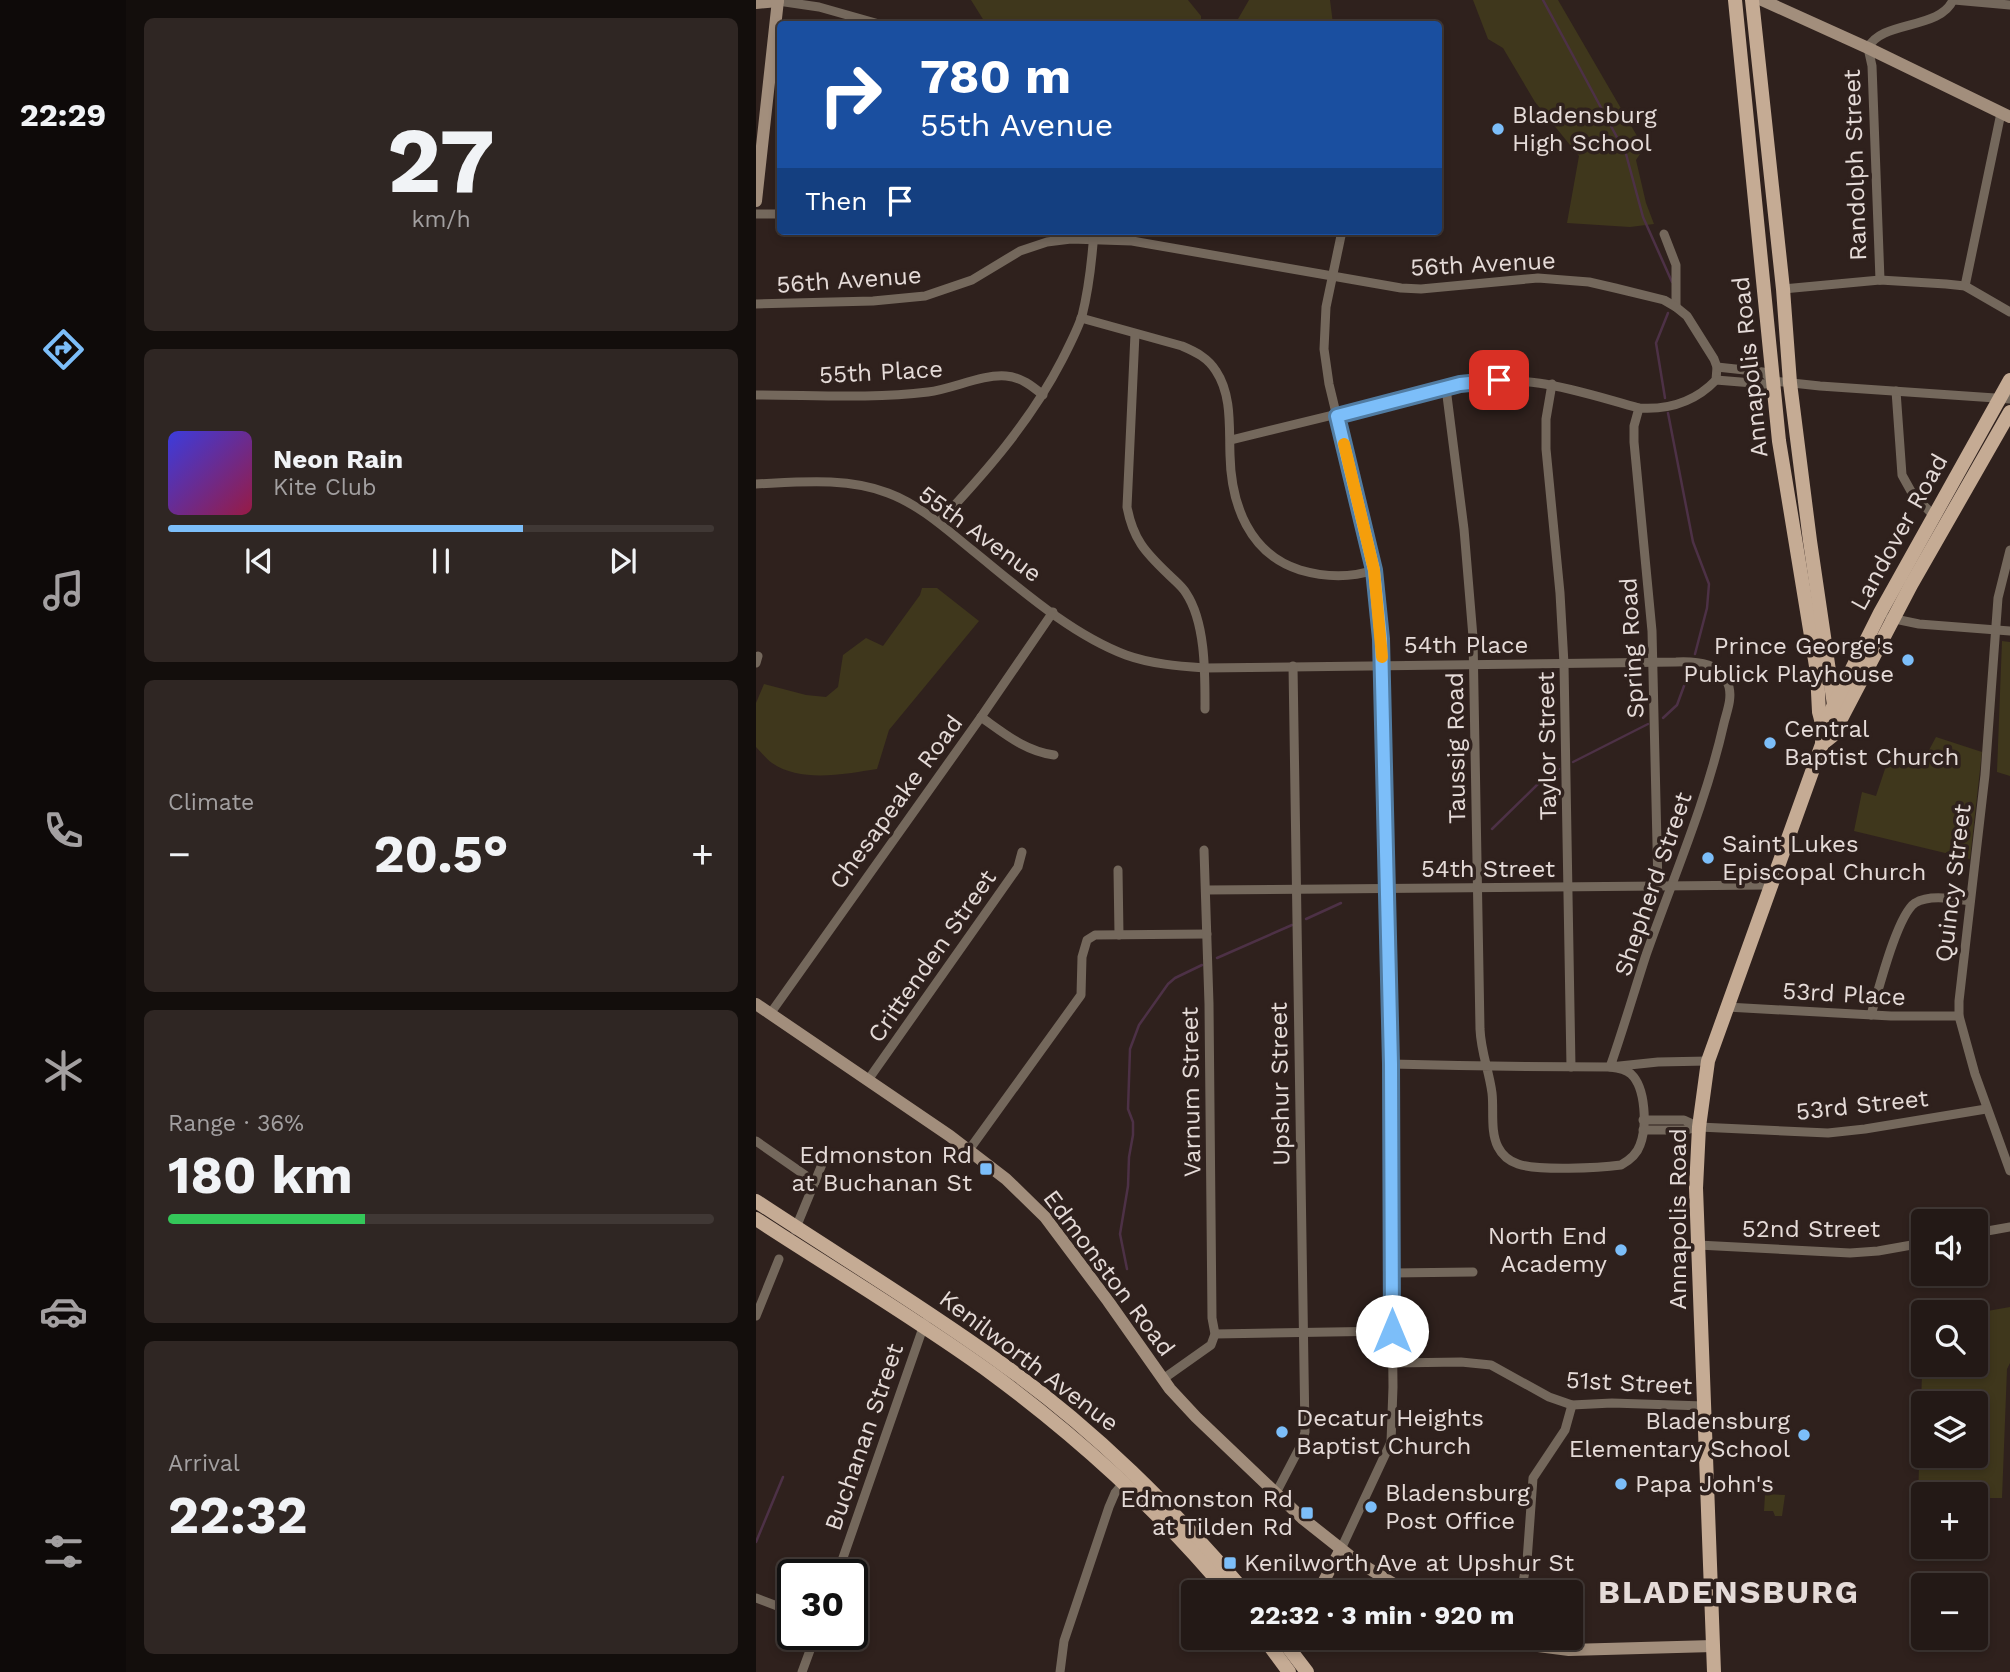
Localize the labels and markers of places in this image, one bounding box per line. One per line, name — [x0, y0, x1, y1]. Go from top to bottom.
place label: Bladensburg High School — [1512, 101, 1657, 157]
marker: Bladensburg High School — [1490, 121, 1506, 137]
pin — [1469, 350, 1529, 410]
place label: Prince George's Publick Playhouse — [1683, 632, 1894, 688]
marker: Prince George's Publick Playhouse — [1900, 652, 1916, 668]
place label: Central Baptist Church — [1784, 715, 1959, 771]
marker: Central Baptist Church — [1762, 735, 1778, 751]
place label: Saint Lukes Episcopal Church — [1722, 830, 1926, 886]
marker: Saint Lukes Episcopal Church — [1700, 850, 1716, 866]
place label: Edmonston Rd at Buchanan St — [791, 1141, 972, 1197]
marker: Edmonston Rd at Buchanan St — [978, 1161, 994, 1177]
place label: North End Academy — [1488, 1222, 1608, 1278]
marker: North End Academy — [1613, 1242, 1629, 1258]
place label: Decatur Heights Baptist Church — [1296, 1404, 1484, 1460]
place label: Bladensburg Elementary School — [1569, 1407, 1791, 1463]
marker: Decatur Heights Baptist Church — [1274, 1424, 1290, 1440]
marker: Bladensburg Elementary School — [1796, 1427, 1812, 1443]
place label: Papa John's — [1635, 1470, 1774, 1498]
marker: Papa John's — [1613, 1476, 1629, 1492]
place label: Bladensburg Post Office — [1385, 1479, 1530, 1535]
place label: Edmonston Rd at Tilden Rd — [1120, 1485, 1293, 1541]
marker: Bladensburg Post Office — [1363, 1499, 1379, 1515]
marker: Edmonston Rd at Tilden Rd — [1299, 1505, 1315, 1521]
place label: Kenilworth Ave at Upshur St — [1244, 1549, 1574, 1577]
marker: Kenilworth Ave at Upshur St — [1222, 1555, 1238, 1571]

